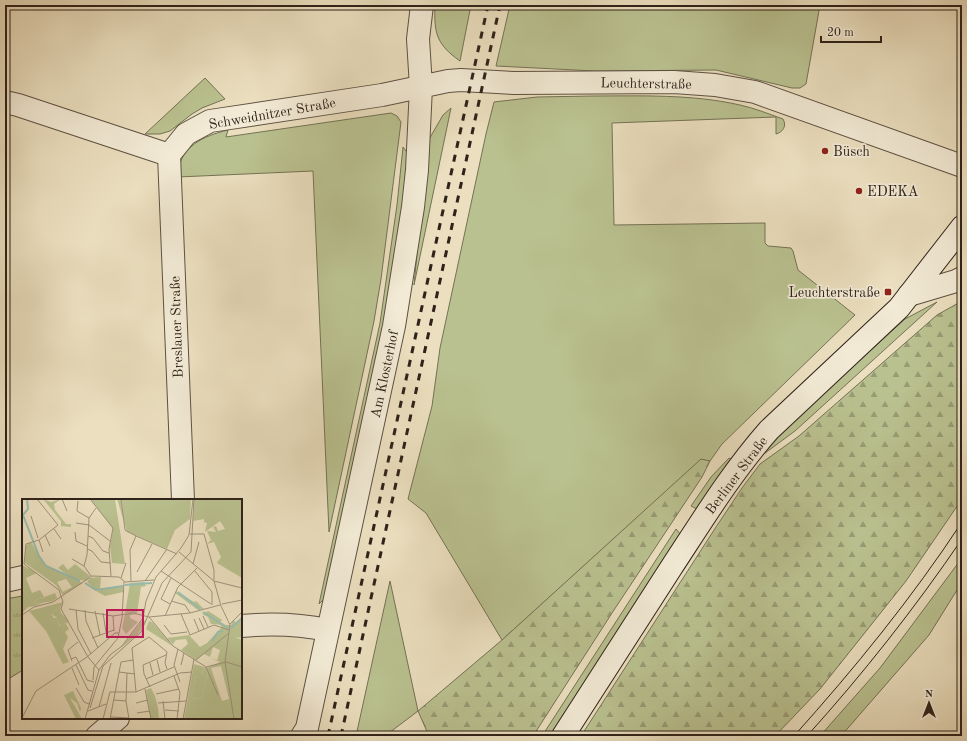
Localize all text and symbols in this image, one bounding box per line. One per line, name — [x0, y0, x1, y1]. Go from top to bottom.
scale bar — [821, 18, 881, 44]
text: 20 m — [827, 27, 854, 39]
street label: Leuchterstraße — [600, 76, 692, 92]
street label: Schweidnitzer Straße — [208, 96, 337, 132]
place label: Büsch — [833, 145, 870, 159]
marker: Büsch — [820, 146, 830, 156]
place label: EDEKA — [867, 185, 919, 199]
marker: EDEKA — [854, 186, 864, 196]
street label: Breslauer Straße — [168, 276, 186, 378]
place label: Leuchterstraße — [788, 286, 880, 300]
marker: Leuchterstraße — [883, 287, 893, 297]
street label: Am Klosterhof — [369, 328, 401, 419]
street label: Berliner Straße — [703, 434, 770, 517]
inset map — [22, 499, 242, 719]
north arrow — [909, 683, 949, 723]
text: N — [925, 689, 934, 700]

